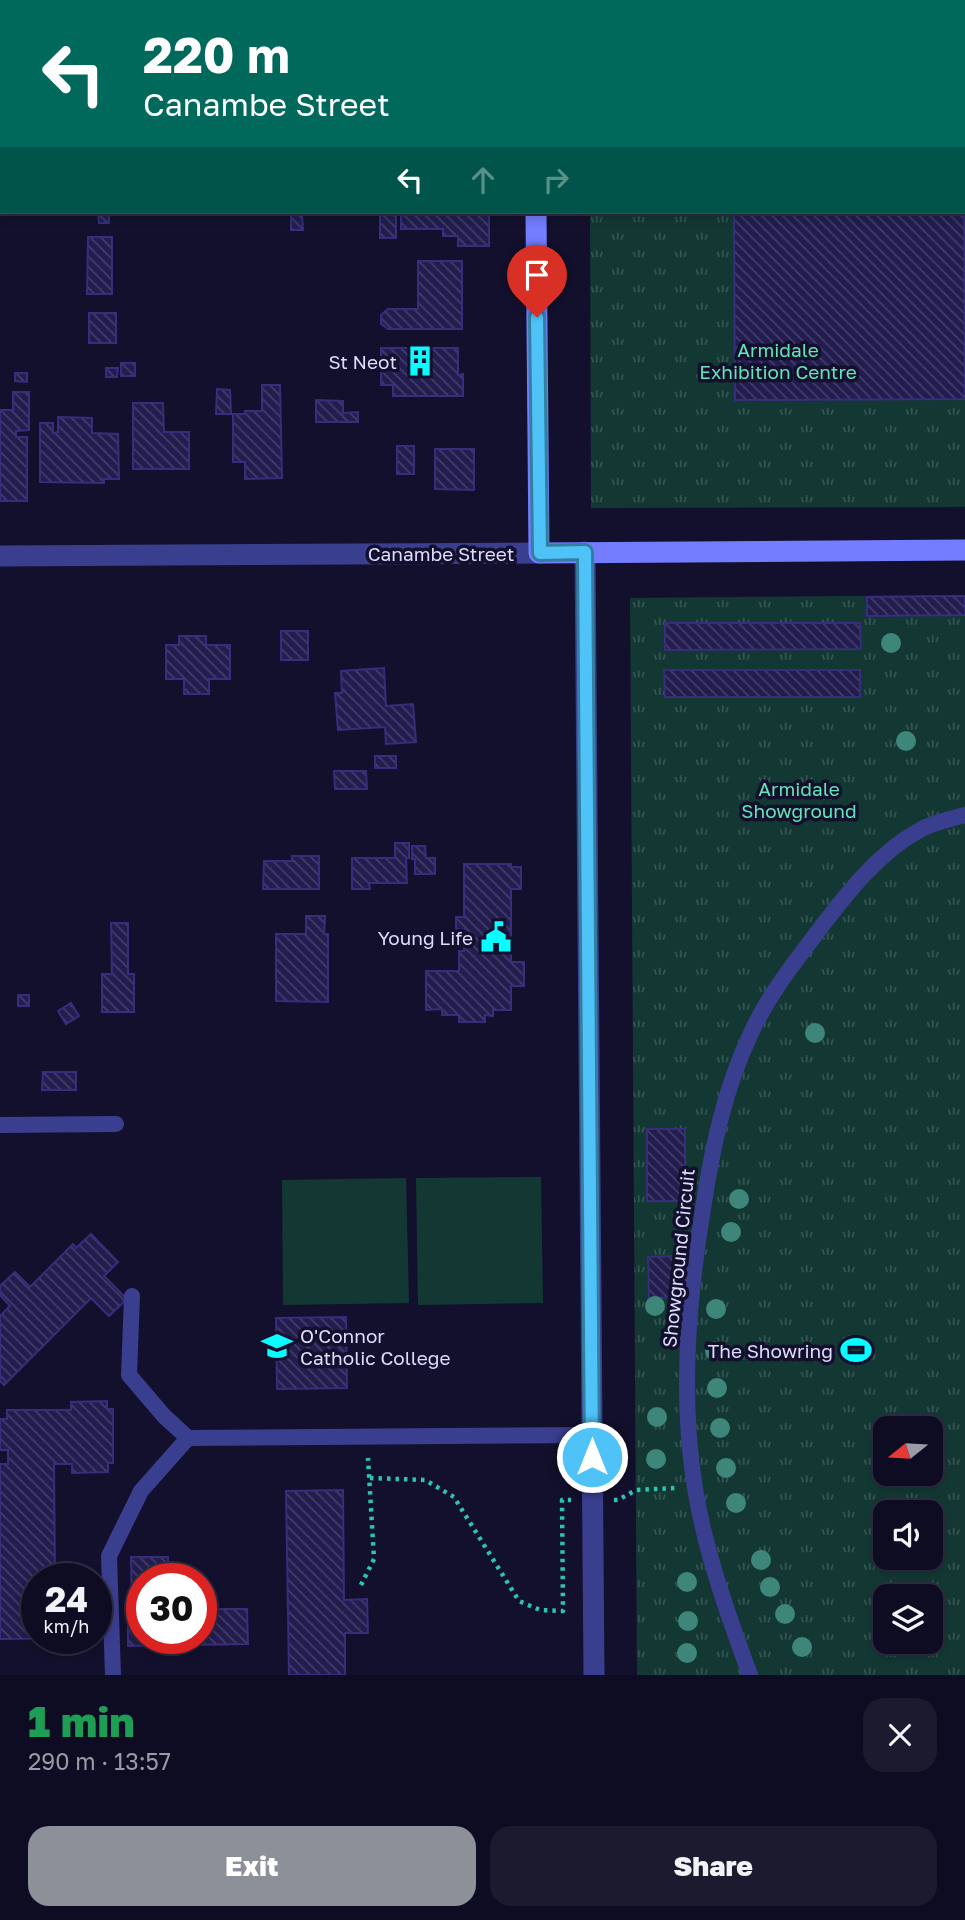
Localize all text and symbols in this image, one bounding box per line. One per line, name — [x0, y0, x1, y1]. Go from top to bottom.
text: 220 m — [143, 25, 290, 84]
icon: left — [28, 28, 119, 119]
text: Canambe Street — [143, 85, 390, 123]
icon: left — [391, 161, 429, 199]
icon: ahead — [464, 161, 502, 199]
icon: right — [537, 161, 575, 199]
pin — [507, 245, 567, 317]
icon: arrive — [518, 256, 556, 294]
park label: Armidale Exhibition Centre — [699, 338, 857, 383]
building icon: St Neot — [403, 344, 437, 378]
place label: St Neot — [328, 350, 397, 373]
street label: Canambe Street — [368, 542, 514, 565]
park label: Armidale Showground — [741, 777, 857, 822]
public building icon: Young Life — [479, 920, 513, 954]
place label: Young Life — [378, 926, 473, 949]
street label: Showground Circuit — [657, 1167, 699, 1349]
place label: O'Connor Catholic College — [300, 1324, 450, 1369]
school or university icon: O'Connor Catholic College — [260, 1329, 294, 1363]
sports icon: The Showring — [839, 1333, 873, 1367]
place label: The Showring — [707, 1339, 833, 1362]
north arrow — [873, 1416, 943, 1486]
map controls — [873, 1416, 943, 1654]
position arrow — [555, 1420, 629, 1494]
button: sound — [873, 1500, 943, 1570]
speed limit sign: 30 — [126, 1563, 217, 1654]
text: 24 — [45, 1578, 88, 1620]
button: layers — [873, 1584, 943, 1654]
text: km/h — [44, 1615, 89, 1637]
text: 1 min — [28, 1696, 135, 1746]
button: close — [863, 1698, 937, 1772]
text: 290 m · 13:57 — [28, 1747, 171, 1775]
button: Exit — [28, 1826, 476, 1906]
button: Share — [490, 1826, 937, 1906]

